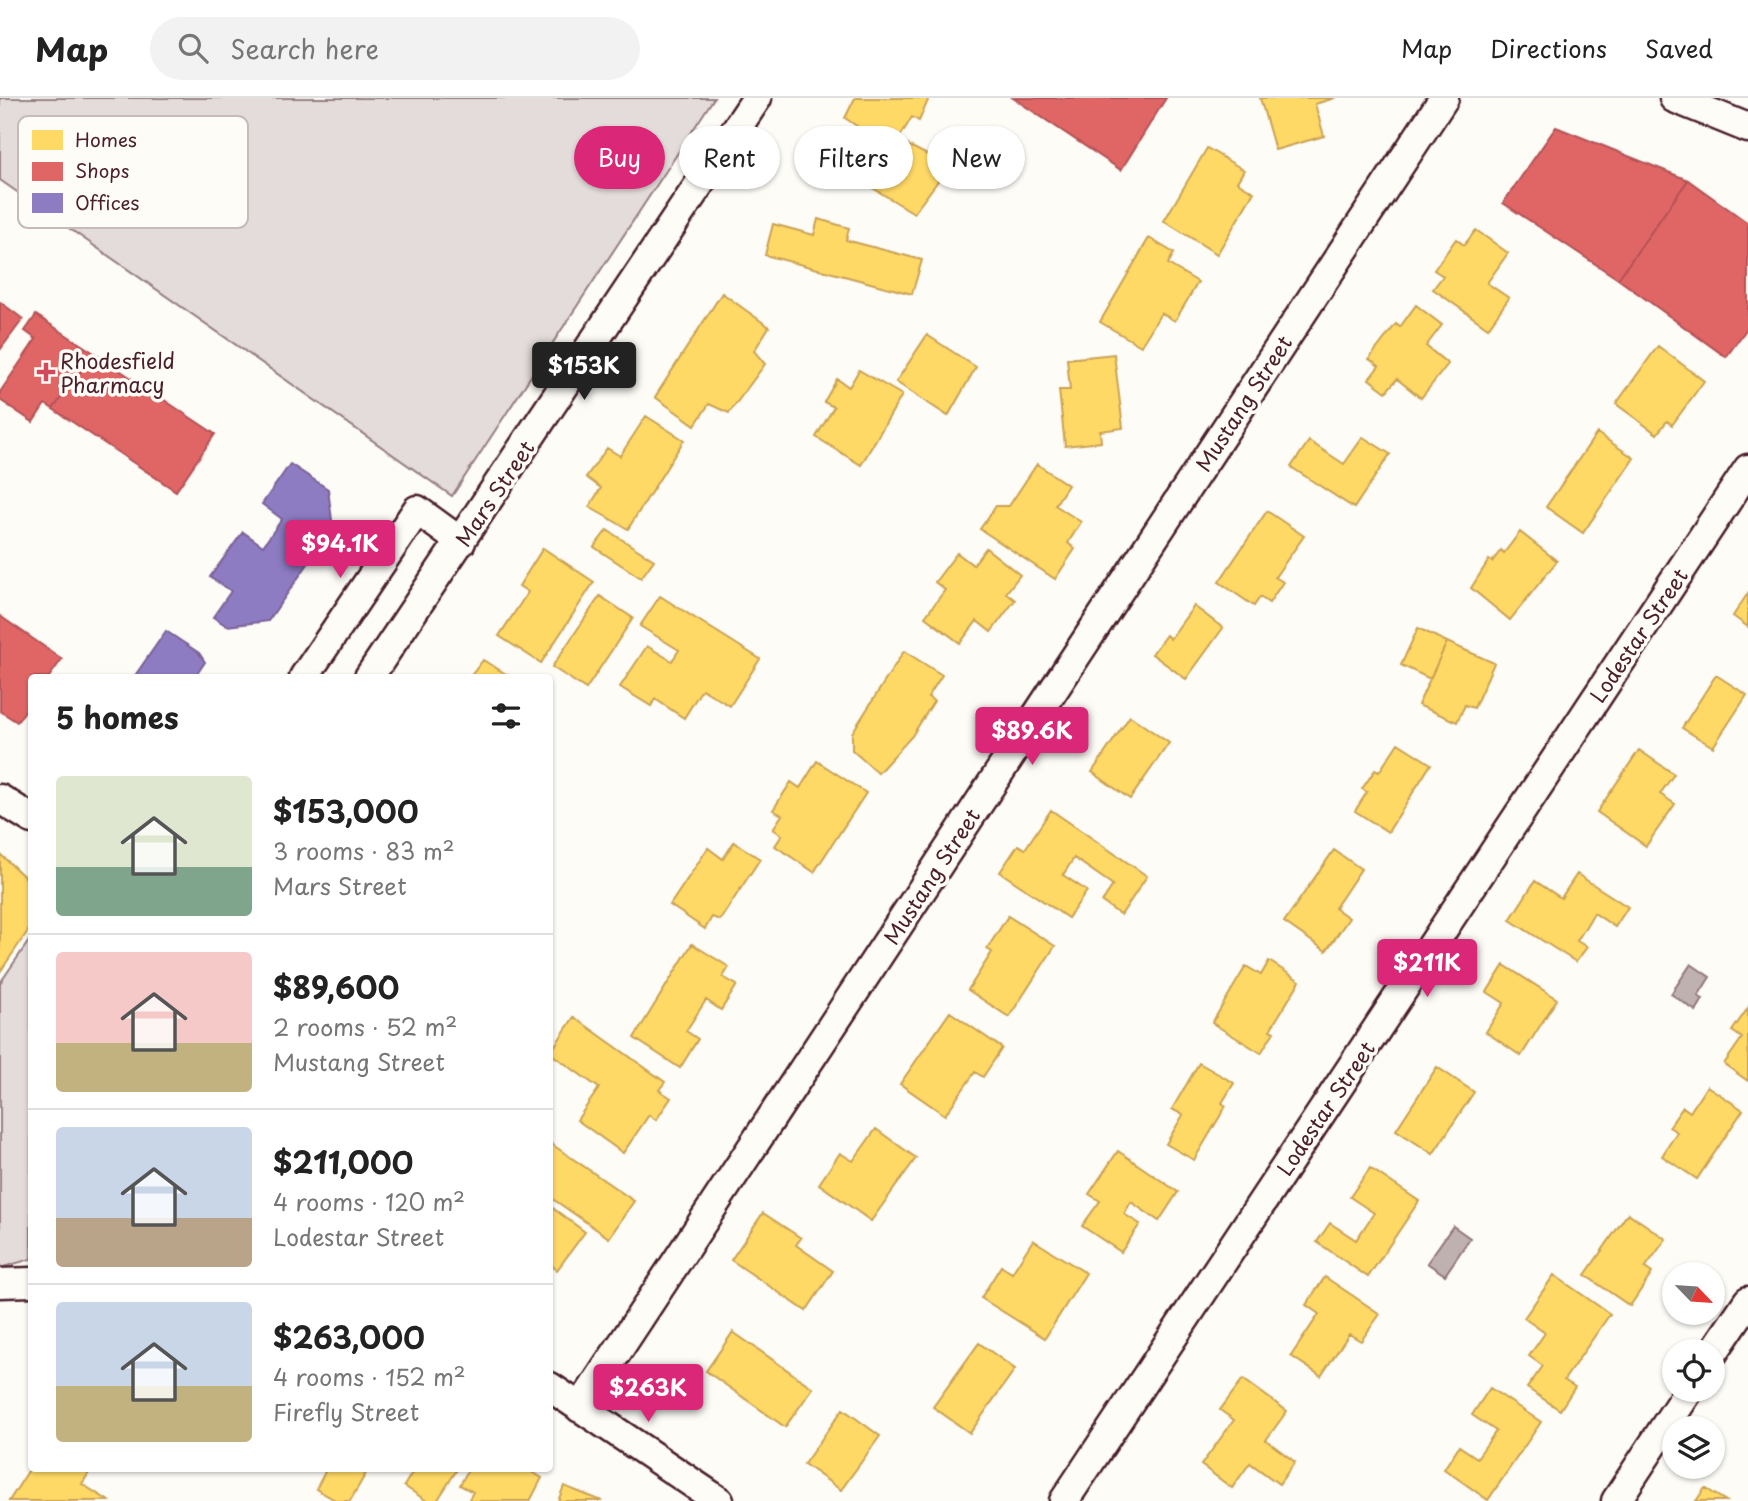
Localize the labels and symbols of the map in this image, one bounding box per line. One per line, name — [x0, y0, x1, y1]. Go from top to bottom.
legend — [18, 116, 248, 228]
text: Homes — [75, 125, 137, 153]
text: Shops — [75, 156, 129, 184]
text: Offices — [75, 188, 140, 216]
street label: Mustang Street — [1187, 328, 1299, 478]
pin: $153K — [535, 342, 633, 402]
place label: Rhodesfield Pharmacy — [60, 344, 175, 400]
marker: Rhodesfield Pharmacy — [38, 364, 54, 380]
street label: Mars Street — [447, 433, 541, 553]
pin: $94.1K — [283, 520, 397, 580]
street label: Lodestar Street — [1581, 561, 1695, 709]
pin: $89.6K — [975, 708, 1089, 767]
street label: Mustang Street — [875, 801, 987, 951]
pin: $211K — [1378, 940, 1476, 999]
street label: Lodestar Street — [1268, 1034, 1382, 1182]
north arrow — [1662, 1262, 1726, 1325]
pin: $263K — [599, 1364, 697, 1424]

